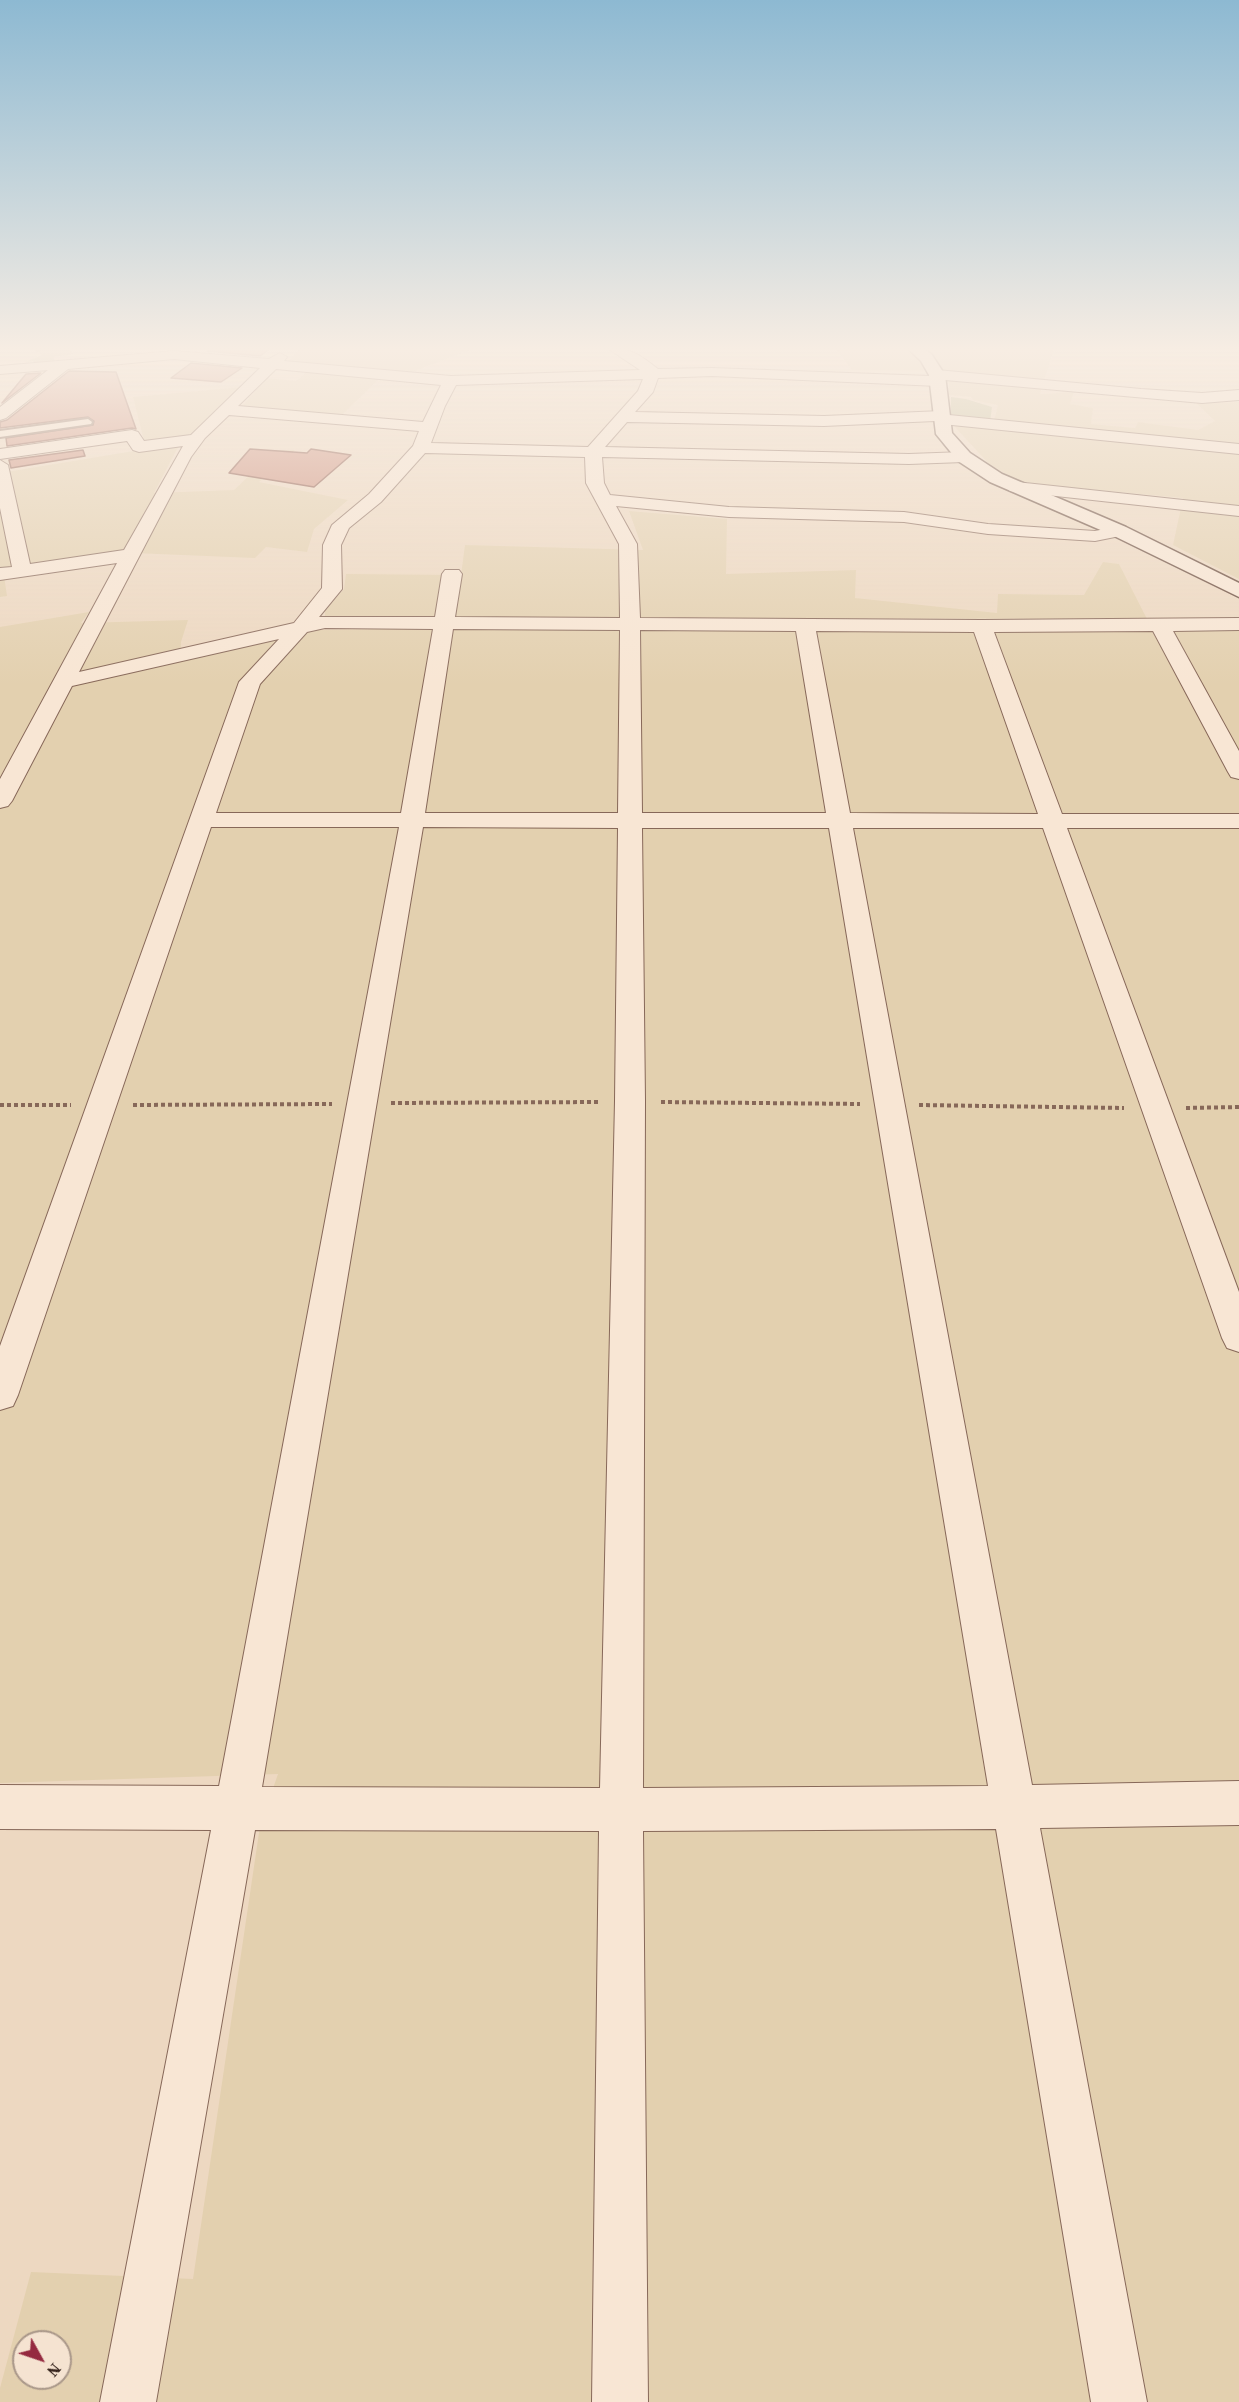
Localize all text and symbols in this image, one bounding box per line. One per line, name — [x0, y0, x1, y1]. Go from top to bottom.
north arrow — [12, 2330, 72, 2390]
text: N — [42, 2359, 66, 2382]

